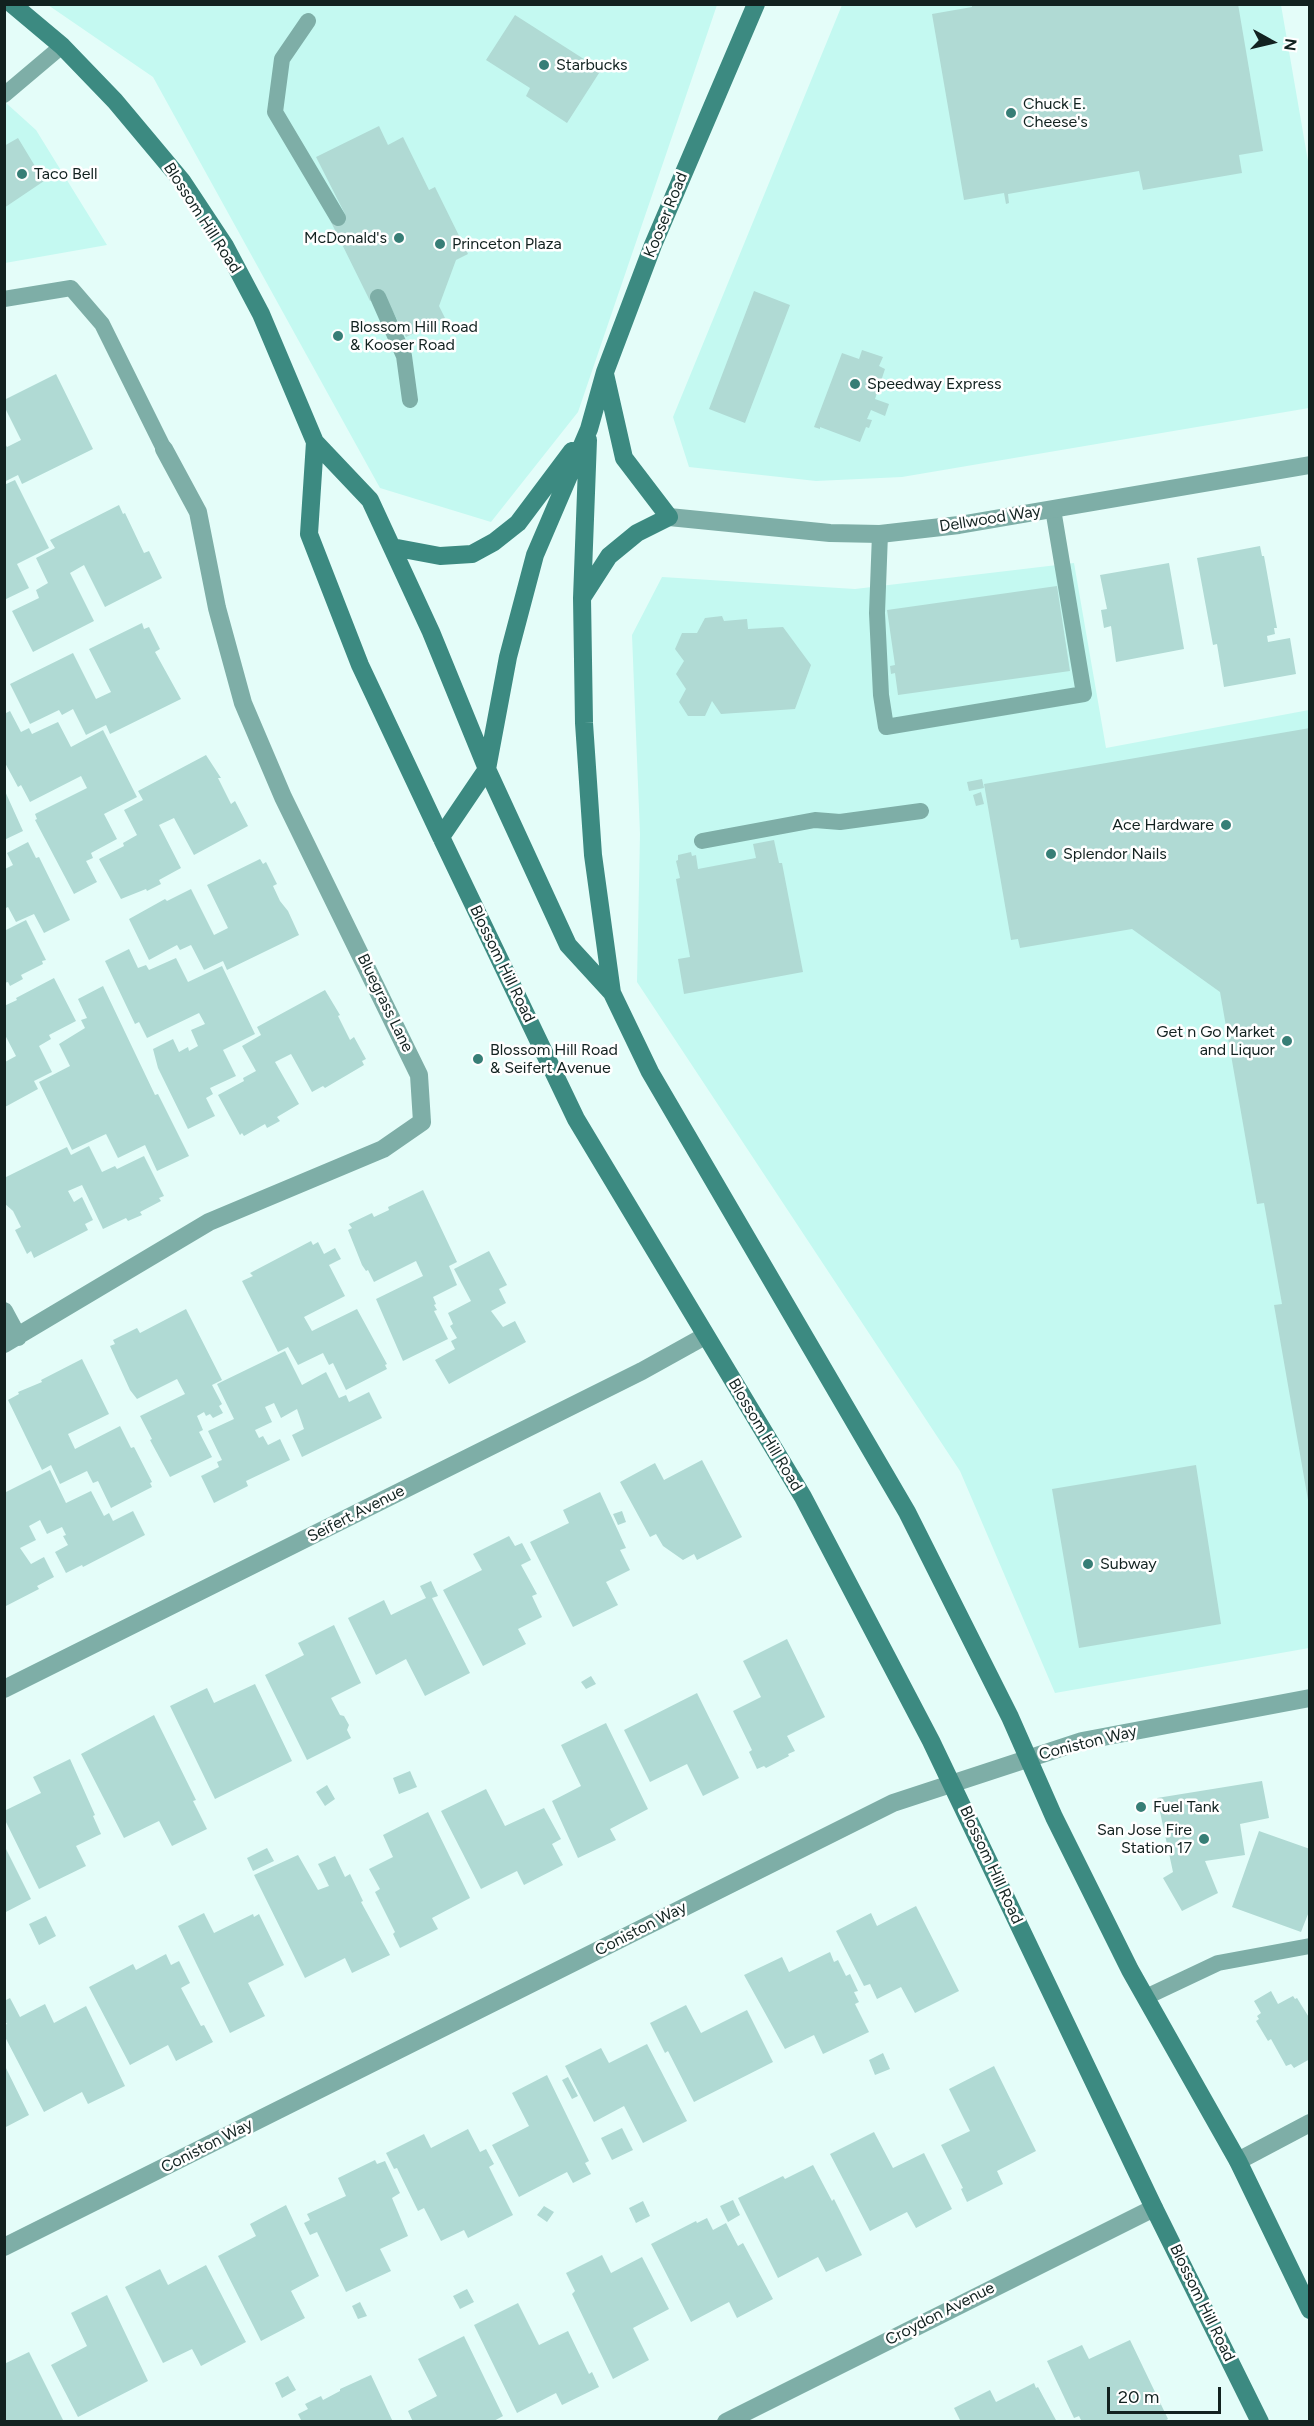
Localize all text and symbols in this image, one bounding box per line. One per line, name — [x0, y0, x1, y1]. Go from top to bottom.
north arrow — [1242, 12, 1302, 72]
text: N — [1280, 37, 1301, 52]
place label: Starbucks — [556, 55, 628, 75]
marker: Starbucks — [537, 58, 551, 72]
place label: Chuck E. Cheese's — [1023, 94, 1088, 132]
marker: Chuck E. Cheese's — [1004, 106, 1018, 120]
street label: Blossom Hill Road — [159, 159, 245, 277]
place label: Taco Bell — [34, 164, 97, 184]
marker: Taco Bell — [15, 167, 29, 181]
street label: Kooser Road — [640, 169, 692, 261]
place label: McDonald's — [304, 228, 387, 248]
marker: McDonald's — [392, 231, 406, 245]
place label: Princeton Plaza — [452, 234, 562, 254]
marker: Princeton Plaza — [433, 237, 447, 251]
place label: Blossom Hill Road & Kooser Road — [350, 317, 478, 355]
marker: Blossom Hill Road & Kooser Road — [331, 329, 345, 343]
place label: Speedway Express — [867, 374, 1001, 394]
marker: Speedway Express — [848, 377, 862, 391]
street label: Dellwood Way — [938, 502, 1042, 536]
place label: Ace Hardware — [1112, 815, 1214, 835]
marker: Ace Hardware — [1219, 818, 1233, 832]
place label: Splendor Nails — [1063, 844, 1167, 864]
marker: Splendor Nails — [1044, 847, 1058, 861]
street label: Blossom Hill Road — [465, 902, 539, 1026]
street label: Bluegrass Lane — [353, 951, 417, 1055]
place label: Get n Go Market and Liquor — [1156, 1022, 1275, 1060]
marker: Get n Go Market and Liquor — [1280, 1034, 1294, 1048]
place label: Blossom Hill Road & Seifert Avenue — [490, 1040, 618, 1078]
marker: Blossom Hill Road & Seifert Avenue — [471, 1052, 485, 1066]
street label: Blossom Hill Road — [724, 1375, 806, 1495]
street label: Seifert Avenue — [304, 1481, 408, 1547]
place label: Subway — [1100, 1554, 1157, 1574]
marker: Subway — [1081, 1557, 1095, 1571]
street label: Coniston Way — [1037, 1722, 1139, 1764]
place label: Fuel Tank — [1153, 1797, 1219, 1817]
marker: Fuel Tank — [1134, 1800, 1148, 1814]
street label: Blossom Hill Road — [955, 1803, 1027, 1927]
place label: San Jose Fire Station 17 — [1097, 1820, 1192, 1858]
marker: San Jose Fire Station 17 — [1197, 1832, 1211, 1846]
street label: Coniston Way — [592, 1898, 690, 1960]
street label: Coniston Way — [158, 2115, 256, 2177]
street label: Blossom Hill Road — [1165, 2241, 1239, 2365]
street label: Croydon Avenue — [882, 2278, 998, 2350]
scale bar — [1110, 2375, 1224, 2413]
text: 20 m — [1118, 2386, 1159, 2408]

